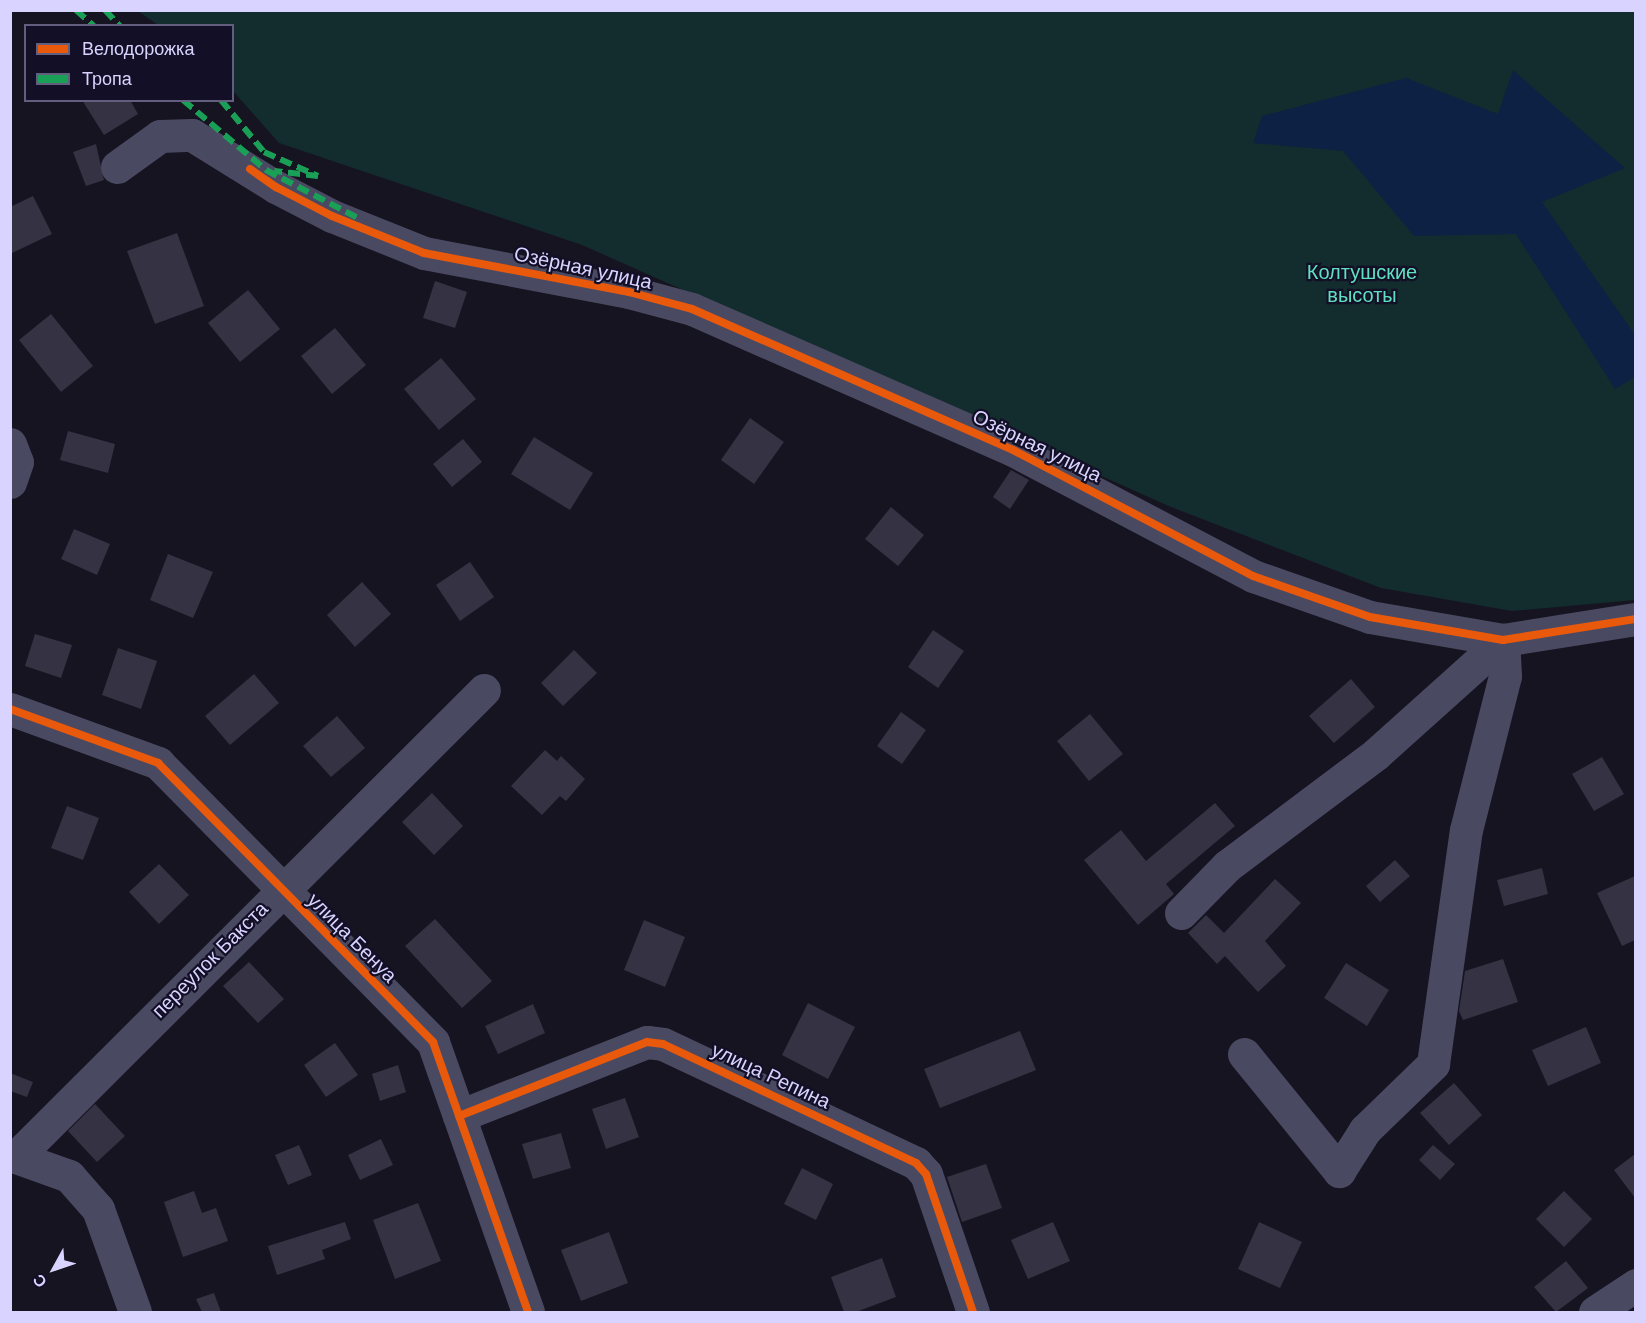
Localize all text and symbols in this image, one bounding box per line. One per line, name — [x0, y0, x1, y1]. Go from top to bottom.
legend — [24, 24, 234, 102]
text: Велодорожка — [82, 39, 194, 59]
text: Тропа — [82, 69, 132, 89]
street label: Озёрная улица — [512, 242, 654, 294]
park label: Колтушские высоты — [1307, 261, 1417, 308]
street label: Озёрная улица — [969, 404, 1105, 488]
street label: улица Бенуа — [302, 888, 402, 988]
street label: переулок Бакста — [147, 897, 273, 1023]
street label: улица Репина — [708, 1038, 834, 1114]
north arrow — [24, 1239, 84, 1299]
text: С — [30, 1271, 50, 1291]

